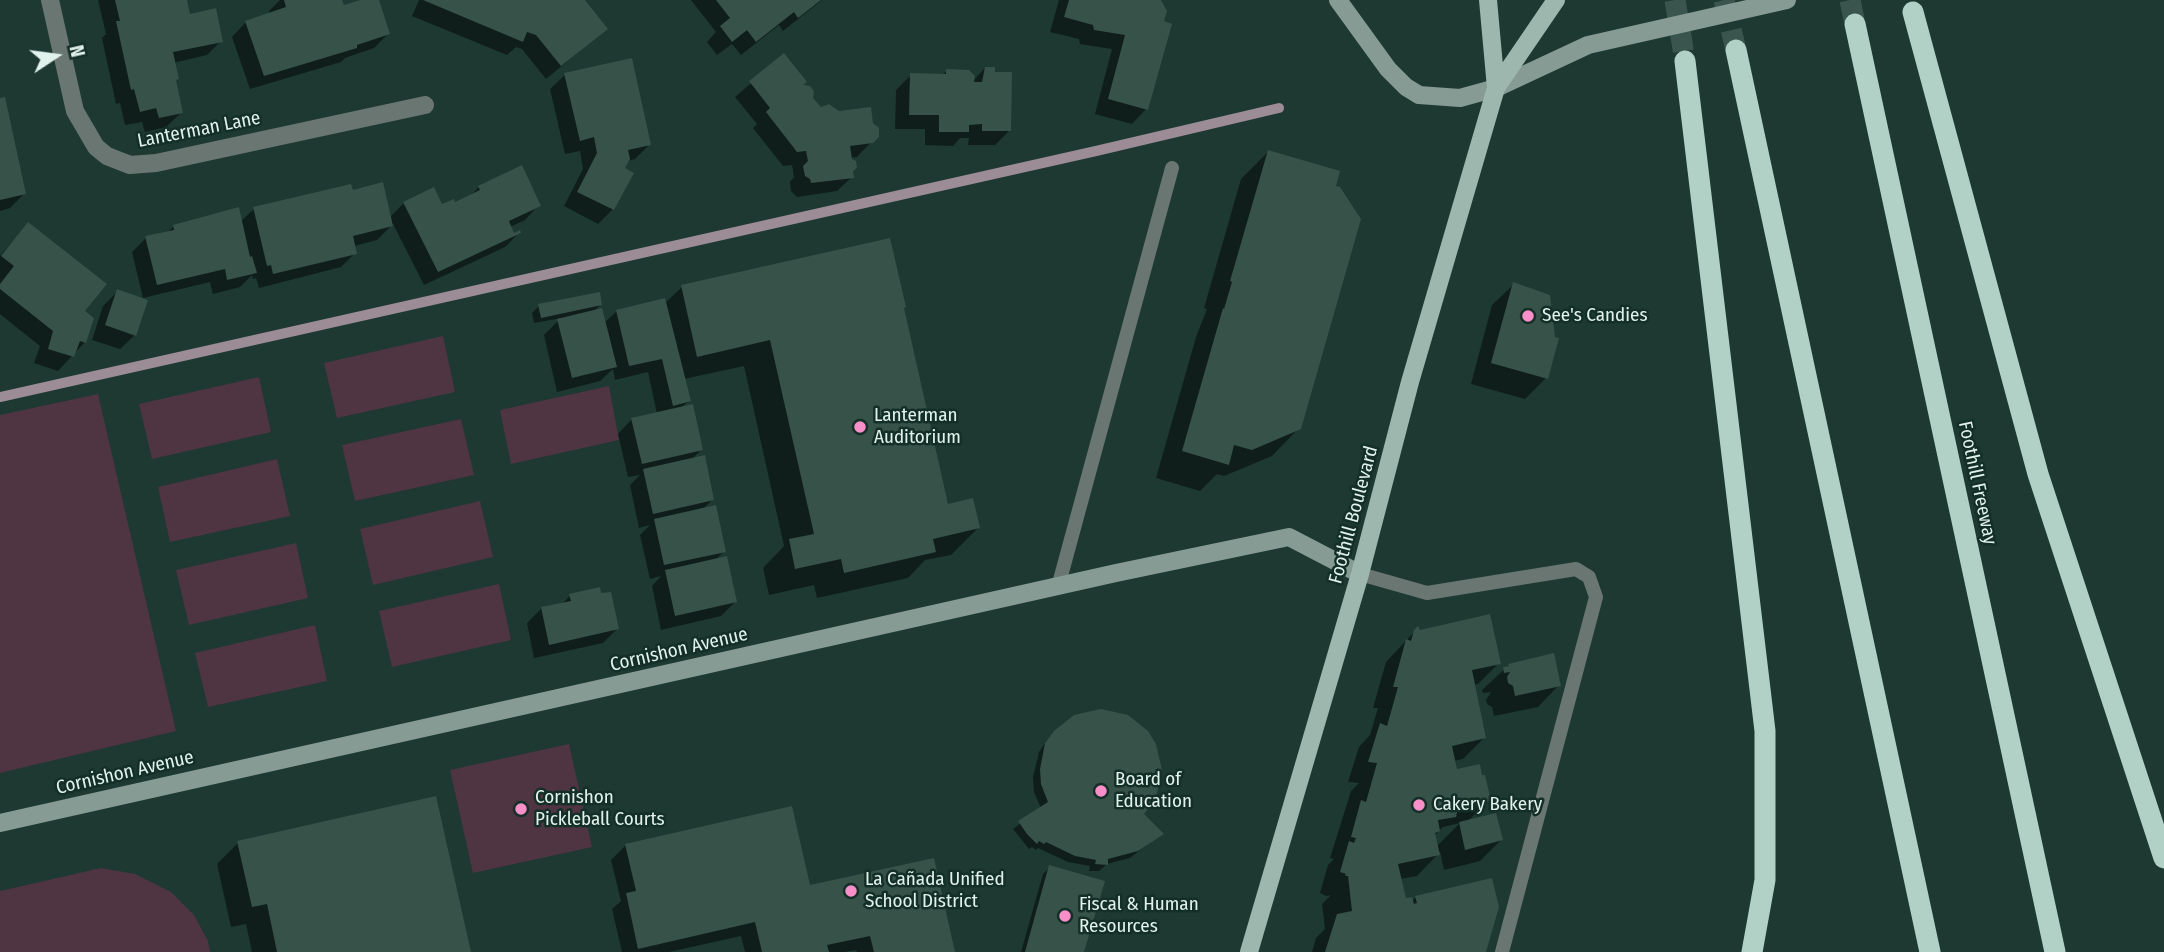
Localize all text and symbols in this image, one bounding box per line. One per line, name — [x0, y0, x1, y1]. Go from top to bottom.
north arrow — [21, 21, 91, 91]
text: N — [64, 43, 89, 59]
street label: Lanterman Lane — [136, 107, 262, 153]
place label: See's Candies — [1542, 305, 1647, 327]
marker: See's Candies — [1520, 308, 1536, 324]
place label: Lanterman Auditorium — [874, 405, 961, 449]
marker: Lanterman Auditorium — [852, 419, 868, 435]
street label: Foothill Freeway — [1953, 419, 2001, 547]
street label: Foothill Boulevard — [1325, 444, 1383, 586]
street label: Cornishon Avenue — [608, 623, 750, 677]
street label: Cornishon Avenue — [54, 746, 196, 800]
place label: Board of Education — [1115, 769, 1192, 813]
marker: Board of Education — [1093, 783, 1109, 799]
place label: Cornishon Pickleball Courts — [535, 787, 665, 831]
place label: Cakery Bakery — [1433, 794, 1542, 816]
marker: Cakery Bakery — [1411, 797, 1427, 813]
marker: Cornishon Pickleball Courts — [513, 801, 529, 817]
place label: La Cañada Unified School District — [865, 869, 1005, 913]
marker: La Cañada Unified School District — [843, 883, 859, 899]
place label: Fiscal & Human Resources — [1079, 894, 1199, 938]
marker: Fiscal & Human Resources — [1057, 908, 1073, 924]

